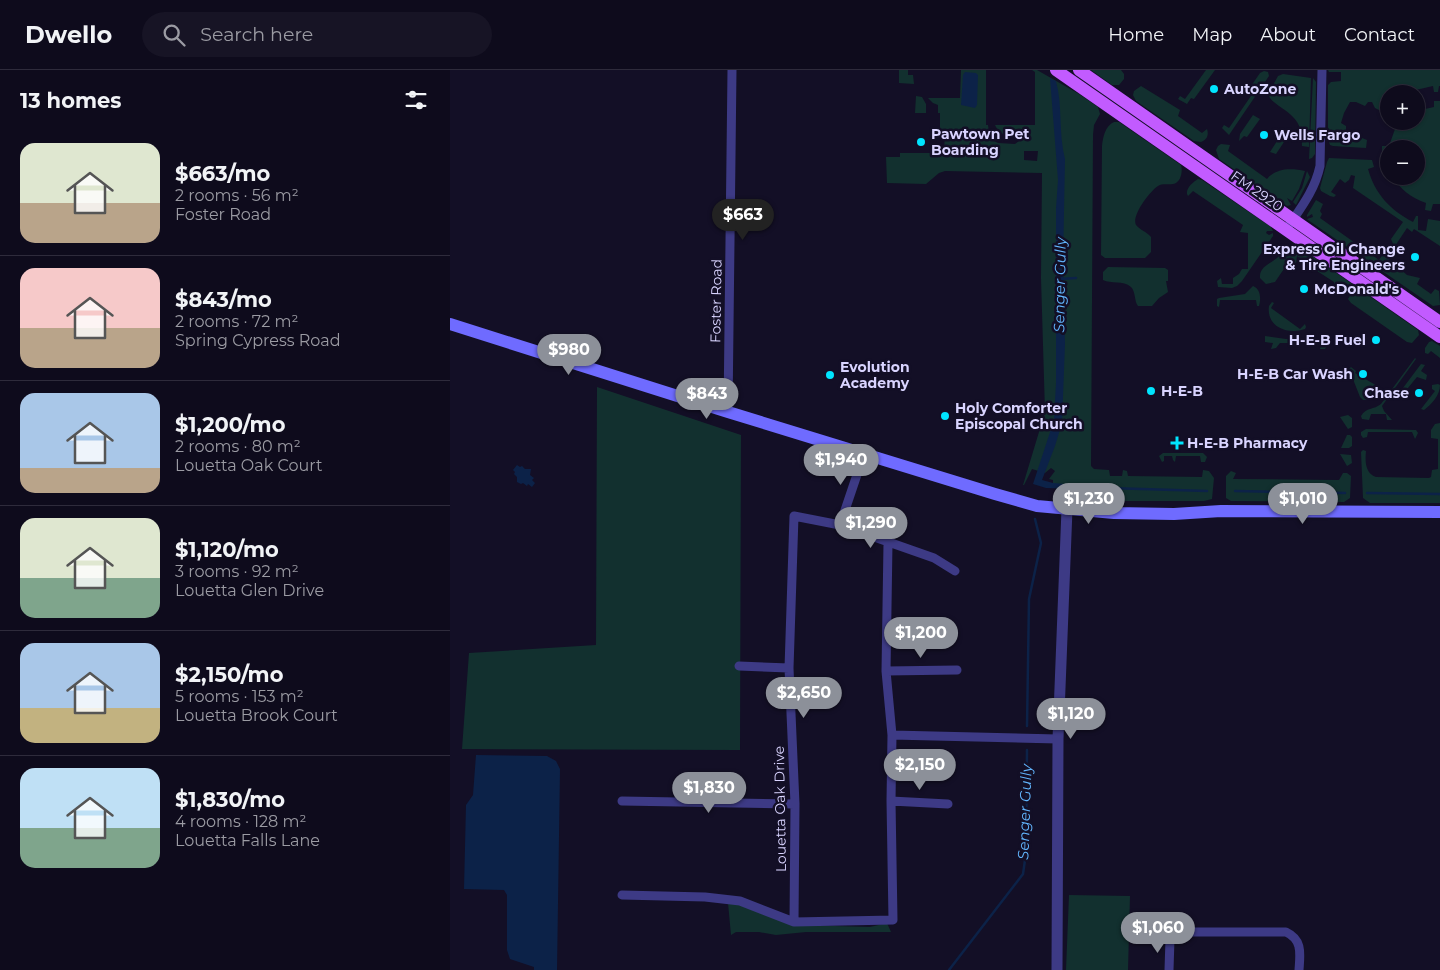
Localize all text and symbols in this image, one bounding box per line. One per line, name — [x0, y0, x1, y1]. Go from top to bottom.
search box — [142, 12, 492, 57]
text: Dwello — [25, 20, 112, 49]
icon: search — [160, 21, 188, 49]
text: Search here — [200, 23, 313, 46]
text: Home — [1108, 24, 1164, 46]
text: Map — [1192, 24, 1232, 46]
text: About — [1260, 24, 1316, 46]
text: Contact — [1344, 24, 1415, 46]
place label: AutoZone — [1223, 80, 1296, 98]
marker: AutoZone — [1208, 83, 1220, 95]
map controls — [1380, 85, 1425, 185]
button: + — [1380, 85, 1425, 130]
icon: filters — [402, 86, 430, 114]
text: 13 homes — [20, 88, 121, 113]
place label: Pawtown Pet Boarding — [931, 125, 1029, 159]
place label: Wells Fargo — [1274, 126, 1360, 144]
marker: Wells Fargo — [1258, 129, 1270, 141]
marker: Pawtown Pet Boarding — [915, 136, 927, 148]
button: − — [1380, 140, 1425, 185]
text: $663/mo — [175, 161, 270, 186]
icon: home — [60, 163, 120, 223]
street label: FM 2920 — [1227, 167, 1287, 215]
text: 2 rooms · 56 m² — [175, 186, 299, 205]
pin: $663 — [713, 198, 773, 241]
text: Foster Road — [175, 205, 271, 224]
text: $663 — [723, 205, 763, 224]
water label: Senger Gully — [1049, 236, 1070, 333]
place label: Express Oil Change & Tire Engineers — [1263, 240, 1406, 274]
marker: Express Oil Change & Tire Engineers — [1409, 251, 1421, 263]
street label: Foster Road — [706, 259, 726, 343]
place label: McDonald's — [1314, 280, 1400, 298]
marker: McDonald's — [1298, 283, 1310, 295]
text: $843/mo — [175, 287, 272, 312]
icon: home — [60, 288, 120, 348]
text: 2 rooms · 72 m² — [175, 312, 298, 331]
text: Spring Cypress Road — [175, 331, 341, 350]
place label: H-E-B Fuel — [1289, 331, 1366, 349]
pin: $980 — [539, 334, 599, 376]
marker: H-E-B Fuel — [1370, 334, 1382, 346]
text: $980 — [548, 340, 590, 359]
place label: Evolution Academy — [839, 358, 910, 392]
place label: H-E-B Car Wash — [1237, 365, 1353, 383]
marker: H-E-B Car Wash — [1357, 368, 1369, 380]
marker: Evolution Academy — [824, 369, 836, 381]
pin: $843 — [677, 378, 737, 420]
place label: H-E-B — [1161, 382, 1203, 400]
text: $843 — [686, 384, 728, 403]
place label: Chase — [1364, 384, 1409, 402]
marker: H-E-B — [1145, 385, 1157, 397]
marker: Chase — [1413, 387, 1425, 399]
place label: Holy Comforter Episcopal Church — [955, 399, 1083, 433]
marker: Holy Comforter Episcopal Church — [939, 410, 951, 422]
text: $1,200/mo — [175, 412, 285, 437]
icon: home — [60, 413, 120, 473]
place label: H-E-B Pharmacy — [1187, 434, 1308, 452]
text: 2 rooms · 80 m² — [175, 437, 301, 456]
marker: H-E-B Pharmacy — [1171, 437, 1183, 449]
pin: $1,940 — [800, 444, 882, 486]
text: $1,940 — [815, 450, 867, 469]
text: Louetta Oak Court — [175, 456, 322, 475]
pin: $1,230 — [1048, 482, 1130, 525]
pin: $1,010 — [1262, 482, 1344, 525]
text: $1,230 — [1064, 489, 1114, 508]
text: $1,010 — [1279, 489, 1327, 508]
pin: $1,290 — [830, 506, 912, 549]
text: $1,290 — [845, 513, 897, 532]
text: $1,120/mo — [175, 537, 279, 562]
icon: home — [60, 538, 120, 598]
text: 3 rooms · 92 m² — [175, 562, 299, 581]
text: Louetta Glen Drive — [175, 581, 324, 600]
pin: $1,200 — [880, 616, 962, 659]
text: $1,200 — [895, 623, 947, 642]
text: $2,150/mo — [175, 662, 284, 687]
icon: home — [60, 663, 120, 723]
pin: $2,650 — [763, 676, 845, 719]
text: $2,650 — [777, 683, 831, 702]
text: 5 rooms · 153 m² — [175, 687, 304, 706]
pin: $1,120 — [1030, 698, 1112, 740]
text: $1,120 — [1048, 704, 1094, 723]
text: Louetta Brook Court — [175, 706, 338, 725]
street label: Louetta Oak Drive — [770, 746, 790, 872]
pin: $2,150 — [879, 748, 961, 791]
text: $2,150 — [895, 755, 945, 774]
water label: Senger Gully — [1013, 763, 1036, 860]
pin: $1,830 — [668, 772, 750, 814]
text: $1,830 — [683, 778, 735, 797]
text: $1,830/mo — [175, 787, 285, 812]
icon: home — [60, 788, 120, 848]
text: 4 rooms · 128 m² — [175, 812, 306, 831]
text: Louetta Falls Lane — [175, 831, 320, 850]
pin: $1,060 — [1117, 912, 1199, 954]
text: $1,060 — [1132, 918, 1184, 937]

